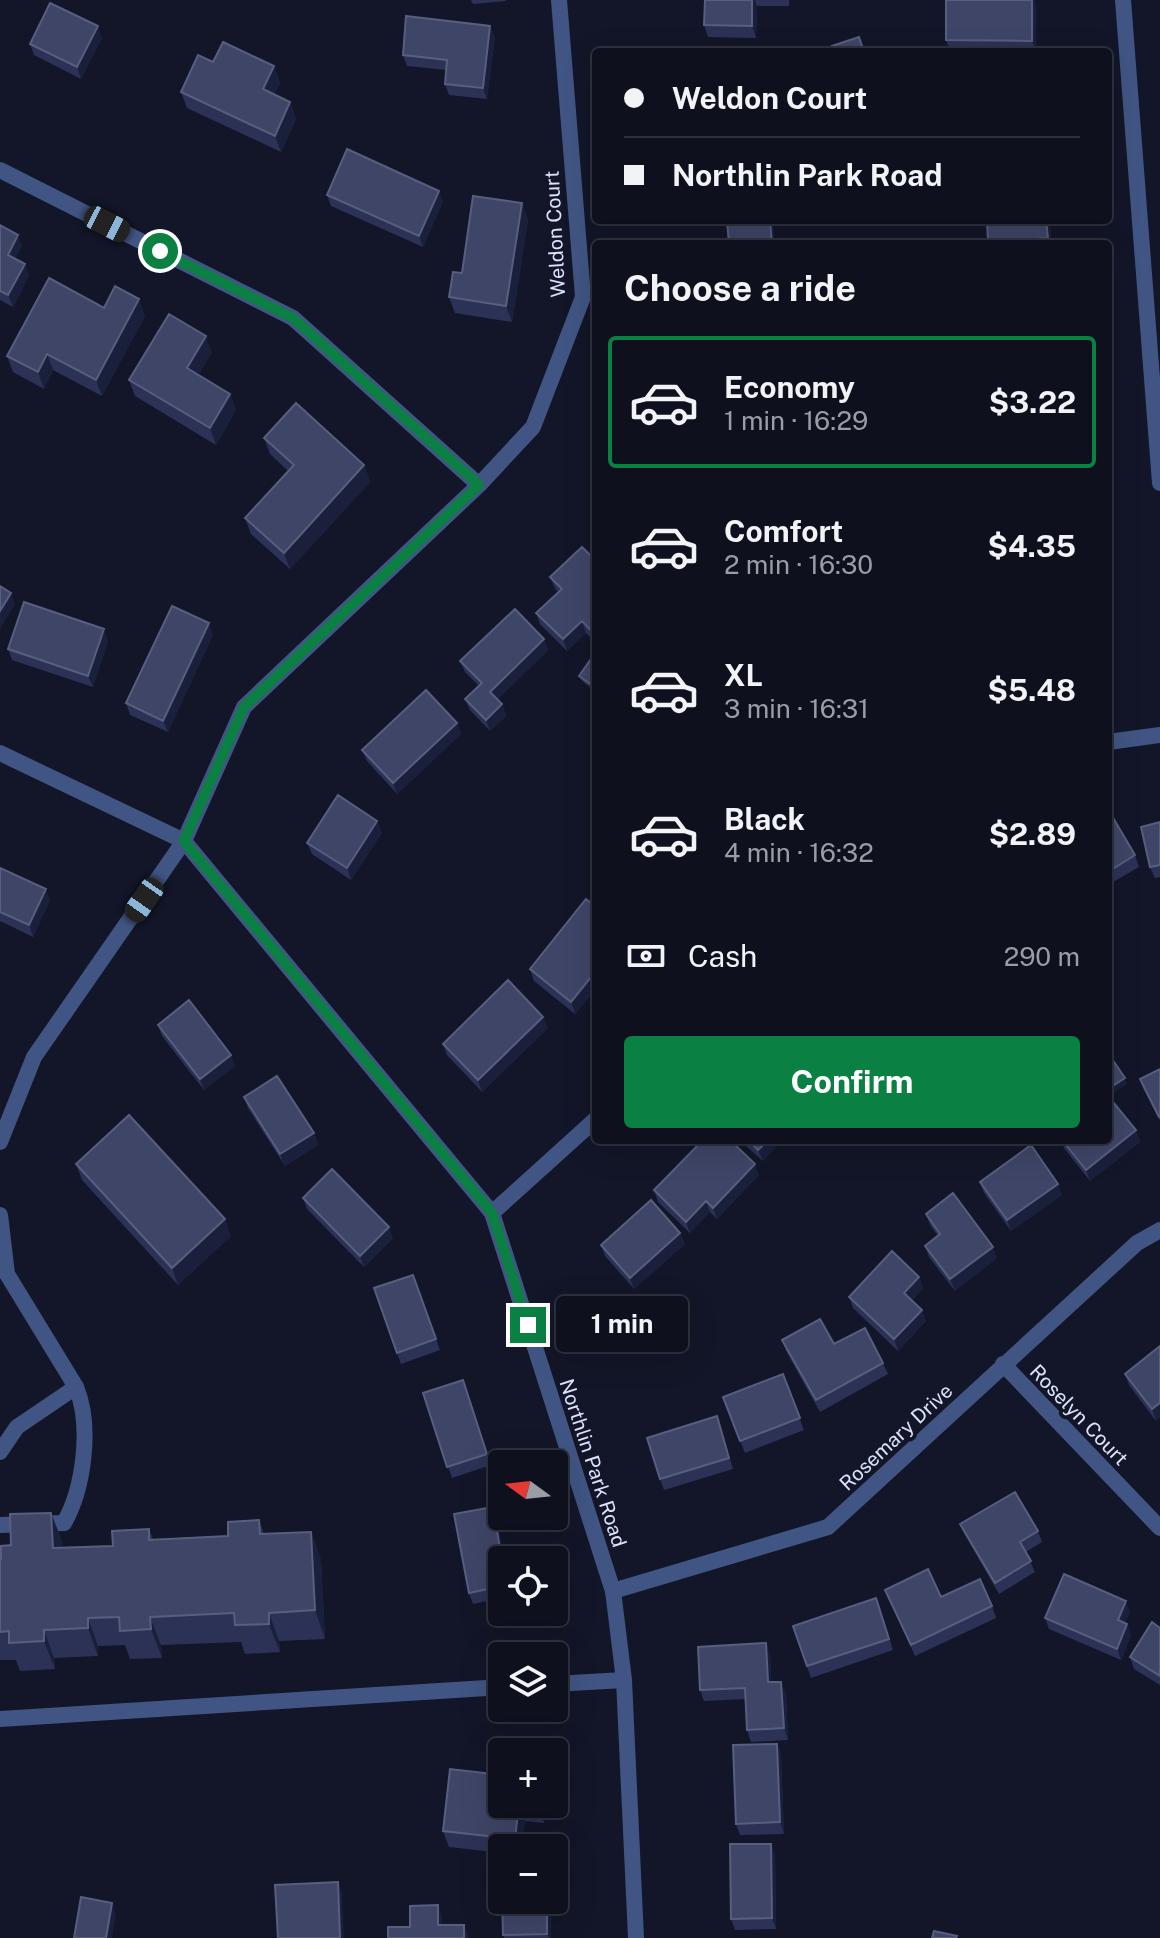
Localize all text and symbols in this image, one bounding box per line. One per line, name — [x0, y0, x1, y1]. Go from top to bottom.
text: Weldon Court — [672, 80, 867, 116]
text: Northlin Park Road — [672, 157, 943, 193]
street label: Weldon Court — [540, 170, 570, 298]
car — [80, 202, 134, 246]
route start — [142, 233, 178, 269]
text: Choose a ride — [624, 267, 856, 309]
icon: car — [628, 366, 700, 438]
text: Economy — [724, 369, 855, 405]
text: $3.22 — [989, 384, 1076, 420]
text: 1 min · 16:29 — [724, 405, 868, 436]
icon: car — [628, 510, 700, 582]
text: Comfort — [724, 513, 843, 549]
text: $4.35 — [988, 528, 1076, 564]
text: 2 min · 16:30 — [724, 549, 873, 580]
icon: car — [628, 654, 700, 726]
text: XL — [724, 657, 763, 693]
text: $5.48 — [988, 672, 1076, 708]
text: 3 min · 16:31 — [724, 693, 869, 724]
icon: car — [628, 798, 700, 870]
text: Black — [724, 801, 805, 837]
text: $2.89 — [989, 816, 1076, 852]
text: 4 min · 16:32 — [724, 837, 874, 868]
car — [120, 873, 168, 927]
icon: cash — [624, 934, 668, 978]
text: Cash — [688, 938, 757, 974]
text: 290 m — [1004, 941, 1080, 972]
button: Confirm — [624, 1036, 1080, 1128]
callout: 1 min — [556, 1297, 688, 1353]
route end — [510, 1307, 546, 1343]
text: 1 min — [591, 1308, 653, 1339]
street label: Roselyn Court — [1025, 1360, 1133, 1470]
street label: Northlin Park Road — [554, 1376, 632, 1550]
street label: Rosemary Drive — [835, 1379, 957, 1495]
north arrow — [488, 1450, 568, 1530]
map controls — [488, 1450, 568, 1914]
button: locate — [488, 1546, 568, 1626]
button: layers — [488, 1642, 568, 1722]
button: + — [488, 1738, 568, 1818]
button: − — [488, 1834, 568, 1914]

